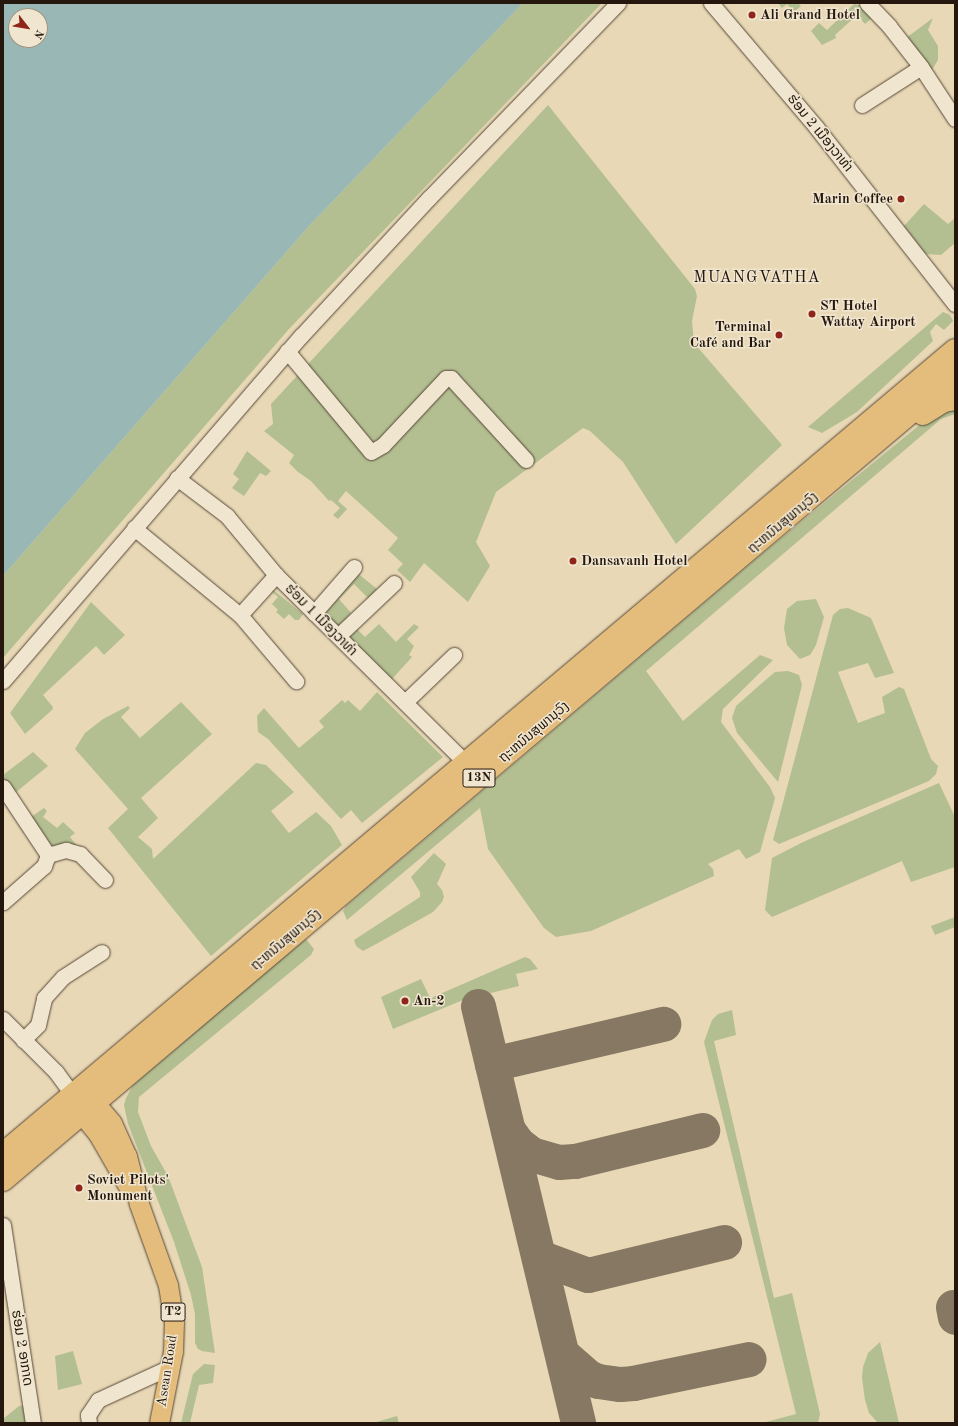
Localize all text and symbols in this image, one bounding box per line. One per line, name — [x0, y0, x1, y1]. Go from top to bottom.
place label: Ali Grand Hotel — [760, 7, 860, 23]
north arrow — [8, 8, 48, 48]
marker: Ali Grand Hotel — [747, 10, 757, 20]
text: N — [31, 27, 45, 40]
street label: ຮ່ອມ 2 ເມືອງວາທ່າ — [784, 91, 856, 175]
place label: Marin Coffee — [812, 191, 893, 207]
marker: Marin Coffee — [896, 194, 906, 204]
district label: MUANGVATHA — [693, 268, 821, 288]
place label: ST Hotel Wattay Airport — [820, 298, 916, 330]
marker: ST Hotel Wattay Airport — [807, 309, 817, 319]
place label: Terminal Café and Bar — [690, 319, 771, 352]
marker: Terminal Café and Bar — [774, 330, 784, 340]
street label: ຖະຫນົນສຸພານຸວົງ — [744, 489, 822, 557]
place label: Dansavanh Hotel — [581, 553, 687, 569]
marker: Dansavanh Hotel — [568, 556, 578, 566]
street label: ຮ່ອມ 1 ເມືອງວາທ່າ — [281, 580, 361, 660]
street label: ຖະຫນົນສຸພານຸວົງ — [495, 698, 573, 766]
road number: 13N — [462, 767, 496, 789]
street label: ຖະຫນົນສຸພານຸວົງ — [247, 906, 325, 974]
place label: An-2 — [413, 993, 445, 1009]
marker: An-2 — [400, 996, 410, 1006]
place label: Soviet Pilots' Monument — [87, 1172, 169, 1204]
marker: Soviet Pilots' Monument — [74, 1183, 84, 1193]
road number: T2 — [160, 1301, 186, 1323]
street label: ຮ່ອມ 2 ອາກາດ — [8, 1309, 36, 1387]
street label: Asean Road — [153, 1334, 181, 1408]

